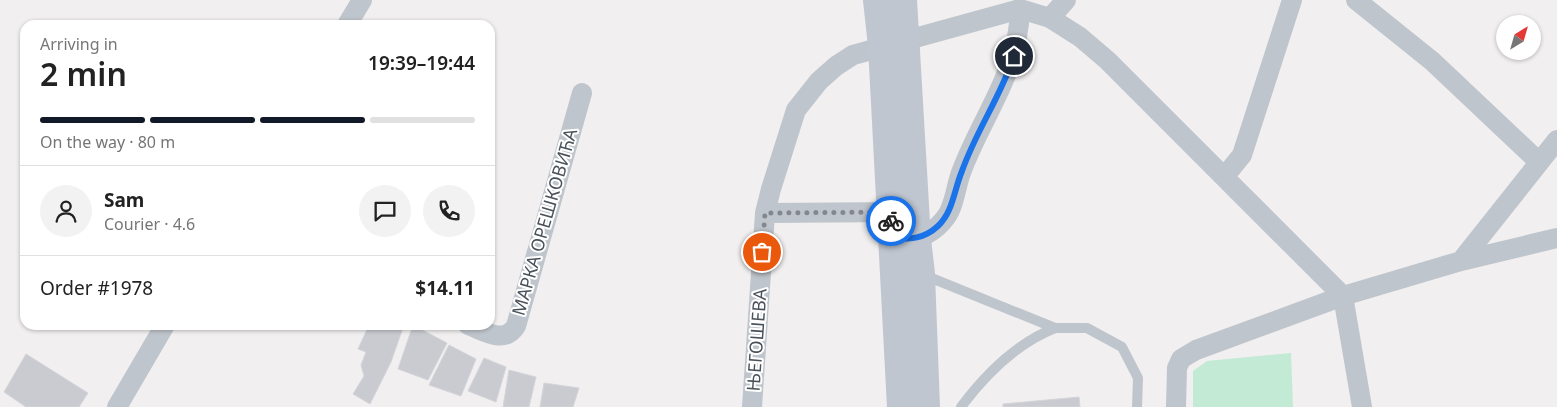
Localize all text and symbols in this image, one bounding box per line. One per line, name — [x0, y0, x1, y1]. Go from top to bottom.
north arrow — [1496, 15, 1541, 60]
map controls — [1496, 15, 1541, 60]
text: Arriving in — [40, 33, 118, 55]
pin — [993, 35, 1035, 77]
icon: home — [1000, 42, 1028, 70]
text: 19:39–19:44 — [368, 50, 475, 76]
text: 2 min — [40, 52, 127, 95]
street label: МАРКА ОРЕШКОВИЋА — [506, 125, 582, 318]
text: On the way · 80 m — [40, 131, 175, 153]
button: person — [40, 185, 92, 237]
button: chat — [359, 185, 411, 237]
button: phone — [423, 185, 475, 237]
text: Sam — [104, 187, 144, 213]
courier — [866, 196, 916, 246]
icon: bike — [877, 207, 905, 235]
text: Courier · 4.6 — [104, 213, 195, 235]
pin — [741, 231, 783, 273]
icon: bag — [748, 238, 776, 266]
text: Order #1978 — [40, 275, 153, 301]
text: $14.11 — [415, 275, 475, 301]
street label: ЊЕГОШЕВА — [740, 287, 772, 392]

